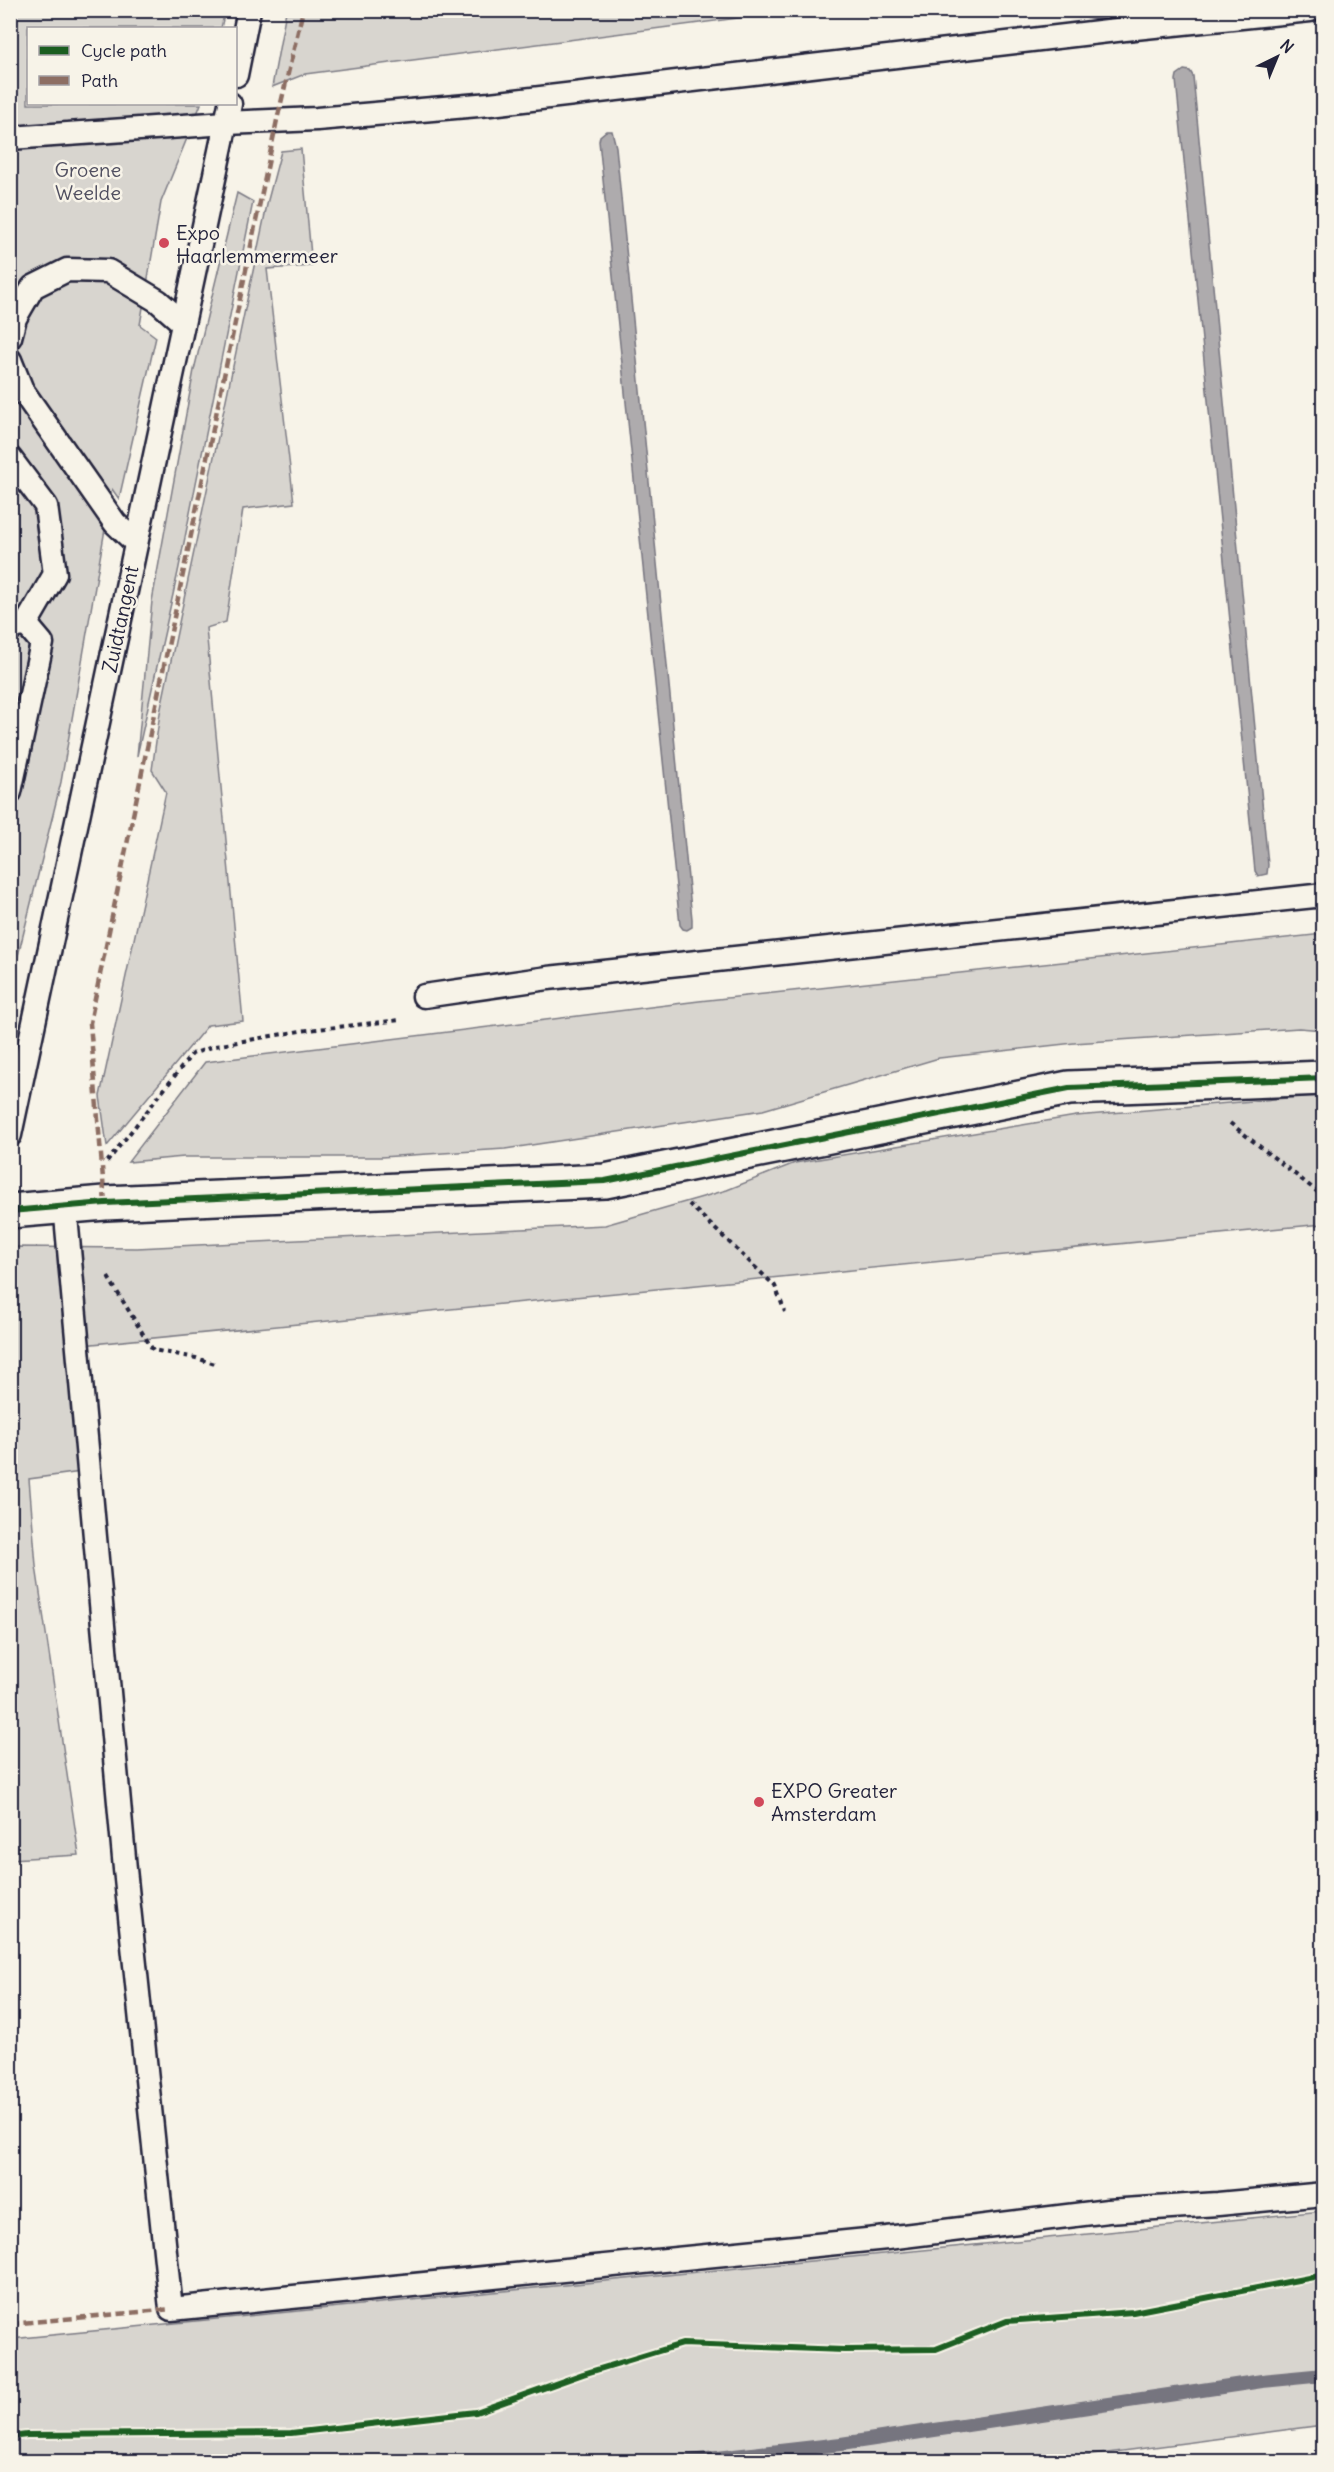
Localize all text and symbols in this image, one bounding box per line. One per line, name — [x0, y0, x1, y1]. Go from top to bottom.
legend — [27, 27, 237, 105]
north arrow — [1247, 27, 1307, 87]
text: N — [1276, 35, 1298, 57]
text: Cycle path — [81, 39, 167, 62]
text: Path — [81, 69, 118, 92]
park label: Groene Weelde — [55, 157, 121, 205]
place label: Expo Haarlemmermeer — [176, 220, 338, 268]
marker: Expo Haarlemmermeer — [157, 236, 171, 250]
street label: Zuidtangent — [96, 563, 144, 675]
place label: EXPO Greater Amsterdam — [771, 1778, 897, 1826]
marker: EXPO Greater Amsterdam — [752, 1795, 766, 1809]

